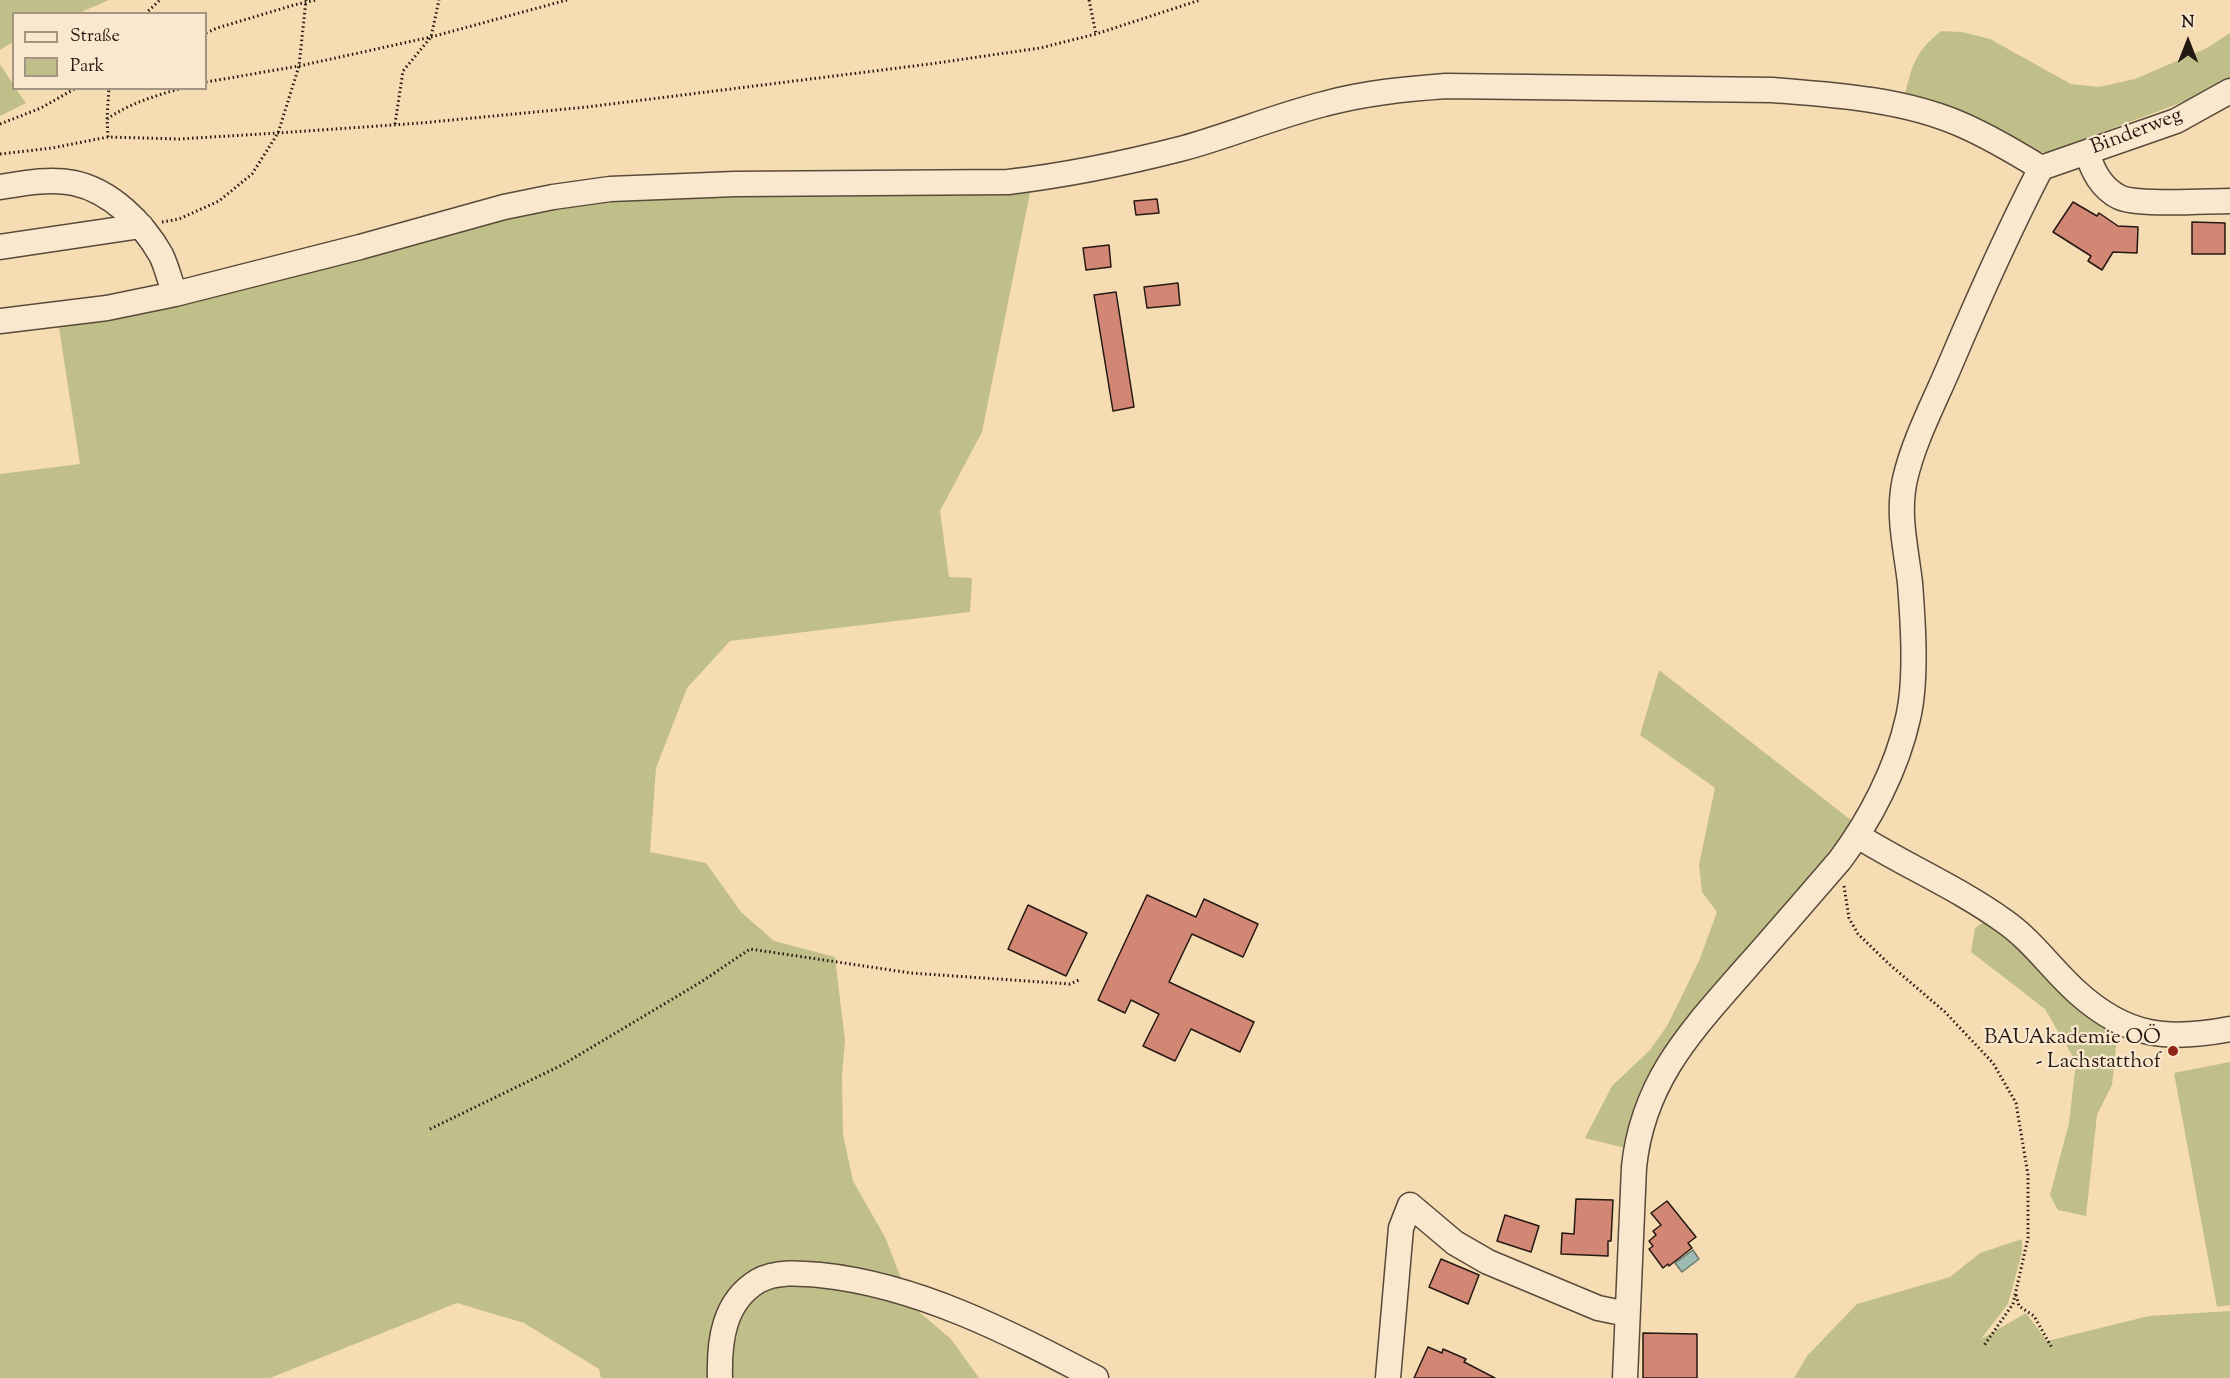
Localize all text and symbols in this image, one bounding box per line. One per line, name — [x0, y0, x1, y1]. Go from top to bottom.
legend — [12, 12, 207, 90]
north arrow — [2158, 12, 2218, 72]
text: N — [2182, 12, 2194, 35]
text: Straße — [70, 24, 120, 50]
text: Park — [70, 54, 104, 80]
street label: Binderweg — [2088, 104, 2186, 162]
place label: BAUAkademie OÖ - Lachstatthof — [1984, 1026, 2161, 1076]
marker: BAUAkademie OÖ - Lachstatthof — [2166, 1044, 2180, 1058]

